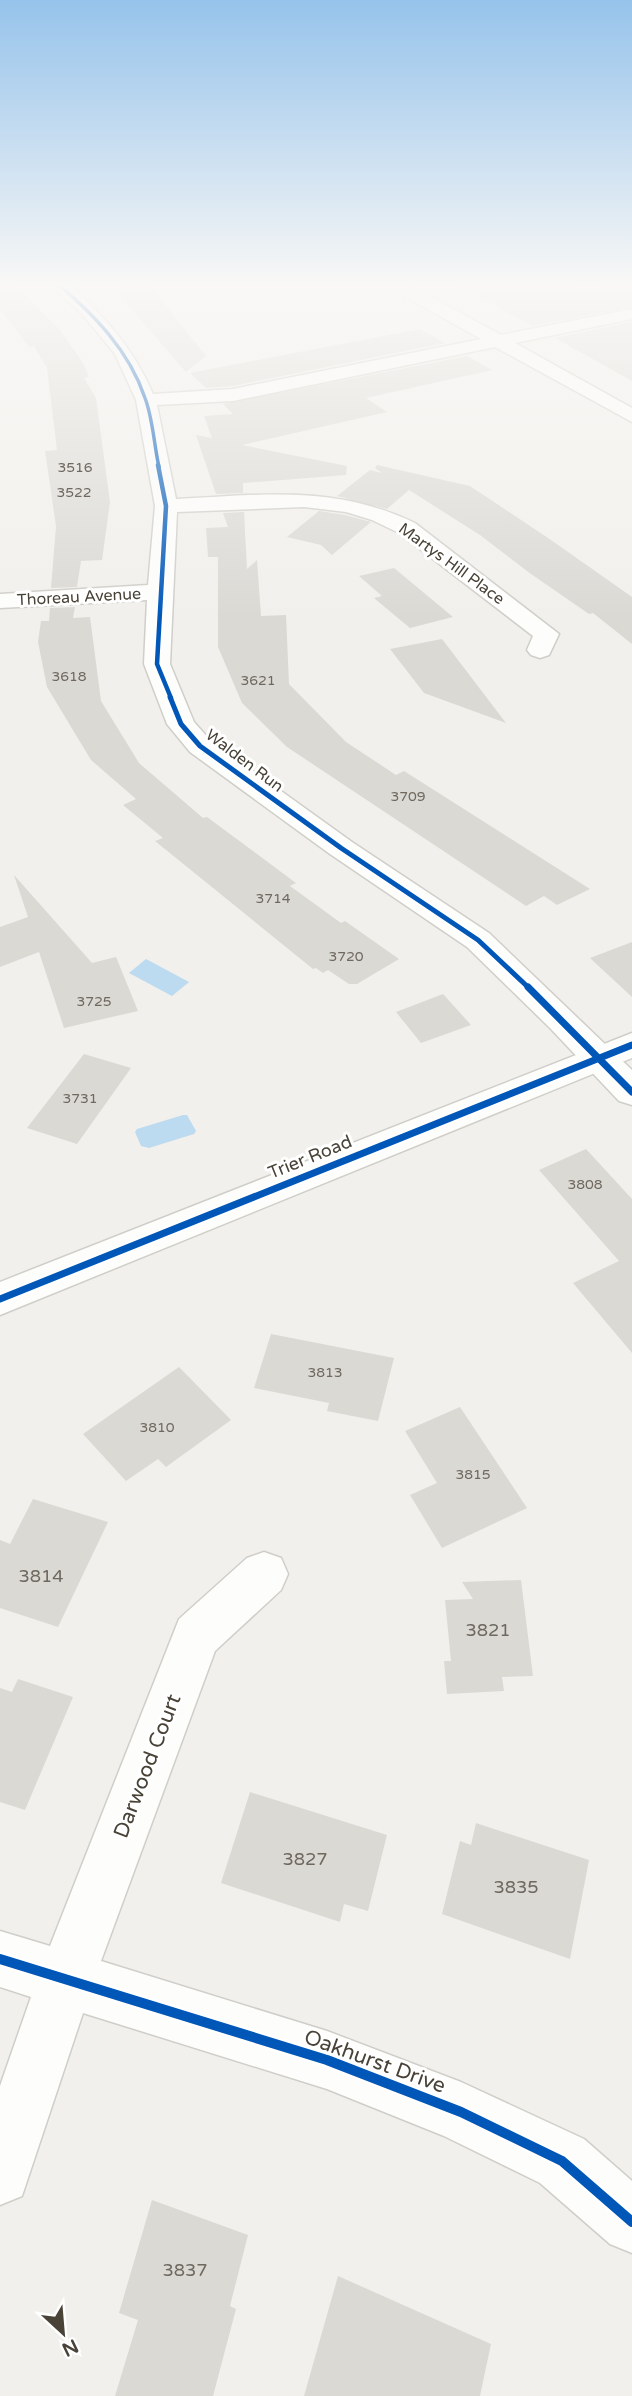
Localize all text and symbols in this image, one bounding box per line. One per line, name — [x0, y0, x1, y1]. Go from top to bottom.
house number: 3516 — [57, 459, 93, 476]
house number: 3522 — [56, 484, 92, 501]
street label: Martys Hill Place — [394, 519, 508, 609]
street label: Thoreau Avenue — [17, 584, 142, 610]
house number: 3618 — [51, 668, 87, 685]
house number: 3621 — [240, 672, 276, 689]
street label: Walden Run — [201, 725, 287, 797]
house number: 3709 — [390, 788, 426, 805]
house number: 3714 — [255, 890, 291, 907]
house number: 3720 — [328, 948, 364, 965]
house number: 3725 — [76, 993, 112, 1010]
house number: 3731 — [62, 1090, 98, 1107]
street label: Trier Road — [265, 1130, 355, 1184]
house number: 3808 — [567, 1176, 603, 1193]
house number: 3813 — [307, 1364, 343, 1381]
house number: 3810 — [139, 1419, 175, 1436]
house number: 3815 — [455, 1466, 491, 1483]
house number: 3814 — [18, 1565, 64, 1587]
house number: 3821 — [465, 1619, 511, 1641]
street label: Darwood Court — [109, 1691, 186, 1842]
house number: 3827 — [282, 1848, 328, 1870]
house number: 3835 — [493, 1876, 539, 1898]
street label: Oakhurst Drive — [301, 2024, 449, 2099]
house number: 3837 — [162, 2259, 208, 2281]
north arrow — [28, 2298, 98, 2368]
text: N — [58, 2334, 82, 2361]

